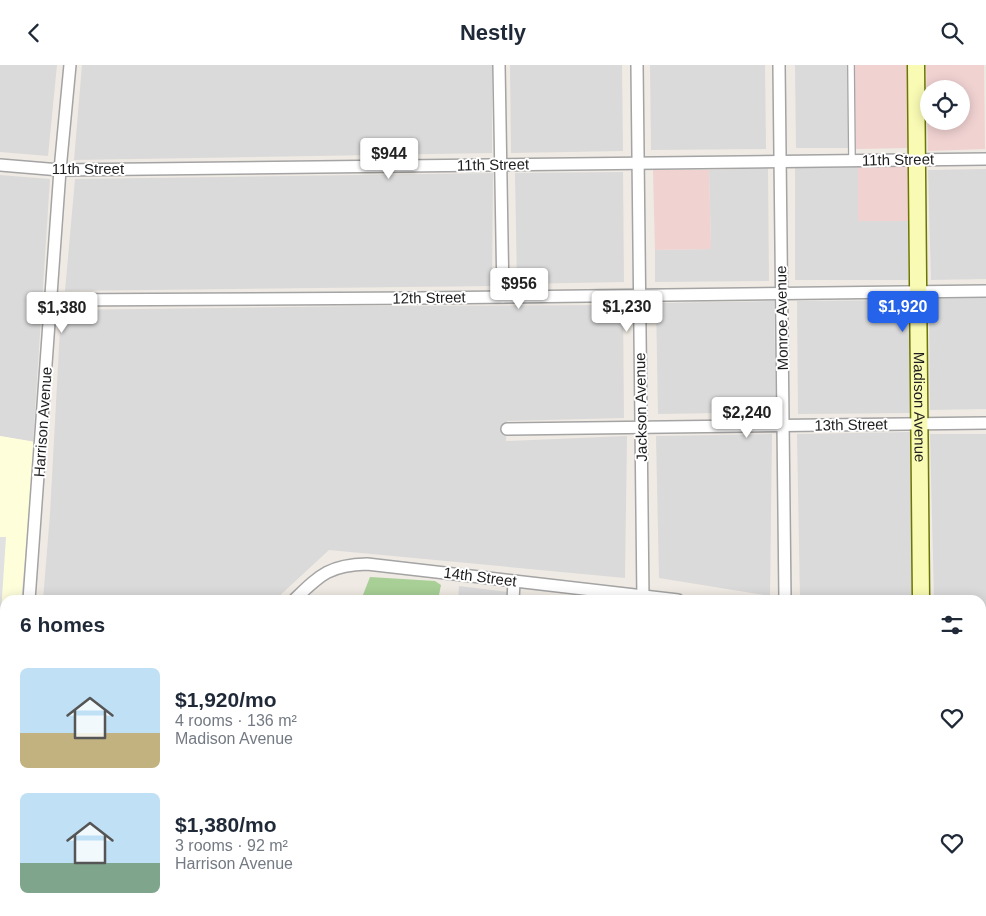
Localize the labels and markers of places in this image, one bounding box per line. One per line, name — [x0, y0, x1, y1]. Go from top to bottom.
pin: $944 — [359, 137, 419, 180]
pin: $956 — [489, 267, 549, 310]
pin: $1,380 — [21, 291, 103, 334]
pin: $1,230 — [586, 291, 668, 333]
pin: $1,920 — [862, 291, 944, 333]
pin: $2,240 — [706, 397, 788, 439]

